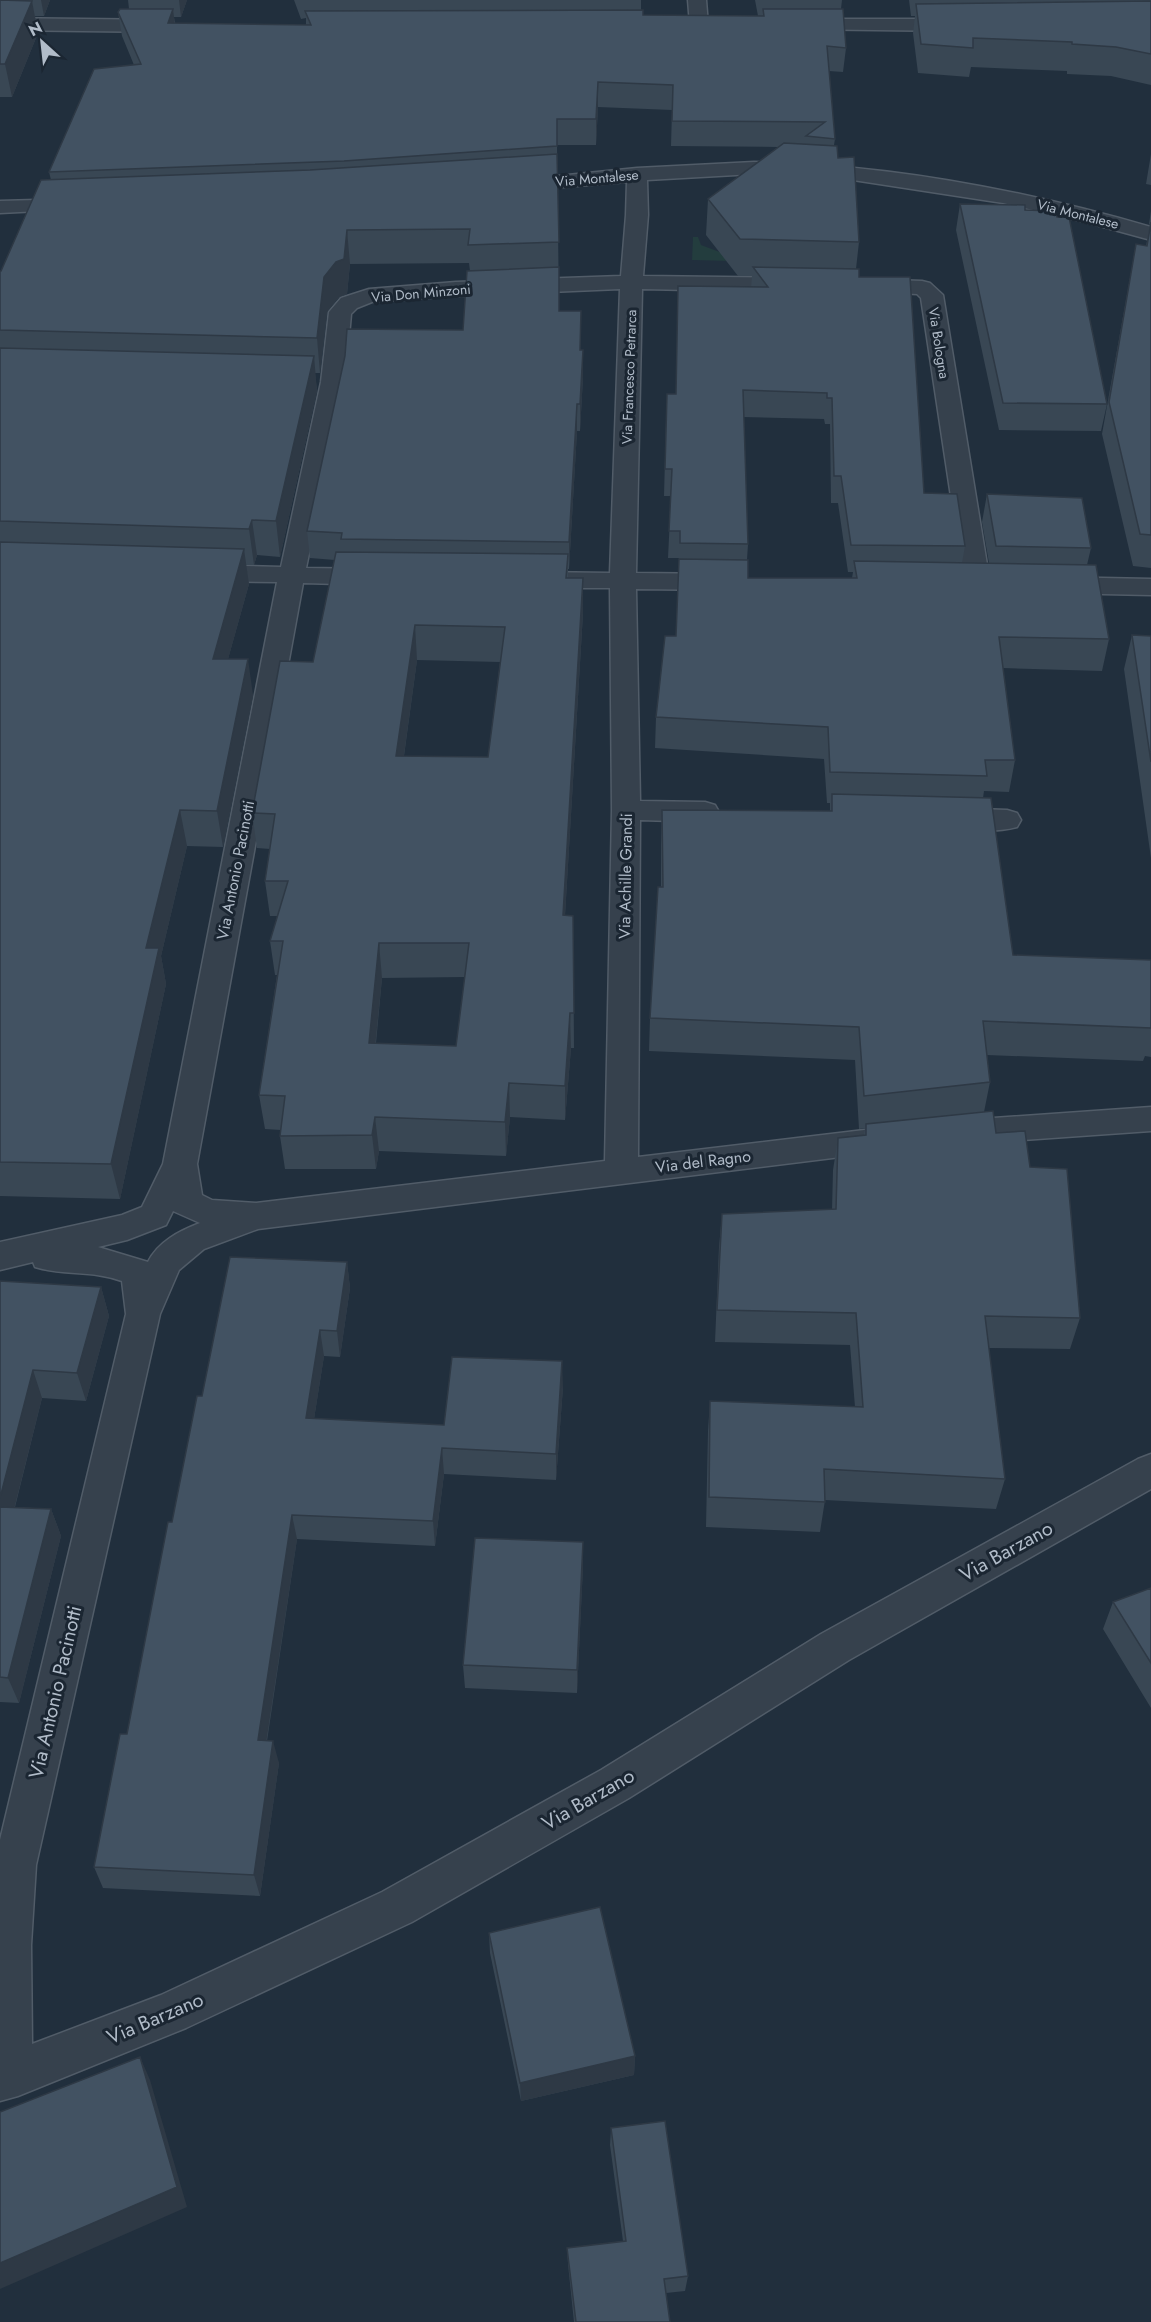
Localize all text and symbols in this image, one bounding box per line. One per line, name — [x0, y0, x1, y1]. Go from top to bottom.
north arrow — [12, 12, 72, 72]
text: N — [25, 16, 46, 42]
street label: Via Montalese — [555, 164, 639, 192]
street label: Via Montalese — [1035, 194, 1121, 234]
street label: Via Don Minzoni — [370, 279, 472, 307]
street label: Via Bologna — [923, 306, 955, 380]
street label: Via Francesco Petrarca — [617, 309, 641, 445]
street label: Via Antonio Pacinotti — [211, 798, 260, 942]
street label: Via Achille Grandi — [613, 813, 638, 939]
street label: Via del Ragno — [654, 1144, 752, 1179]
street label: Via Barzano — [954, 1514, 1058, 1589]
street label: Via Antonio Pacinotti — [21, 1603, 90, 1782]
street label: Via Barzano — [537, 1761, 640, 1838]
street label: Via Barzano — [102, 1985, 208, 2052]

